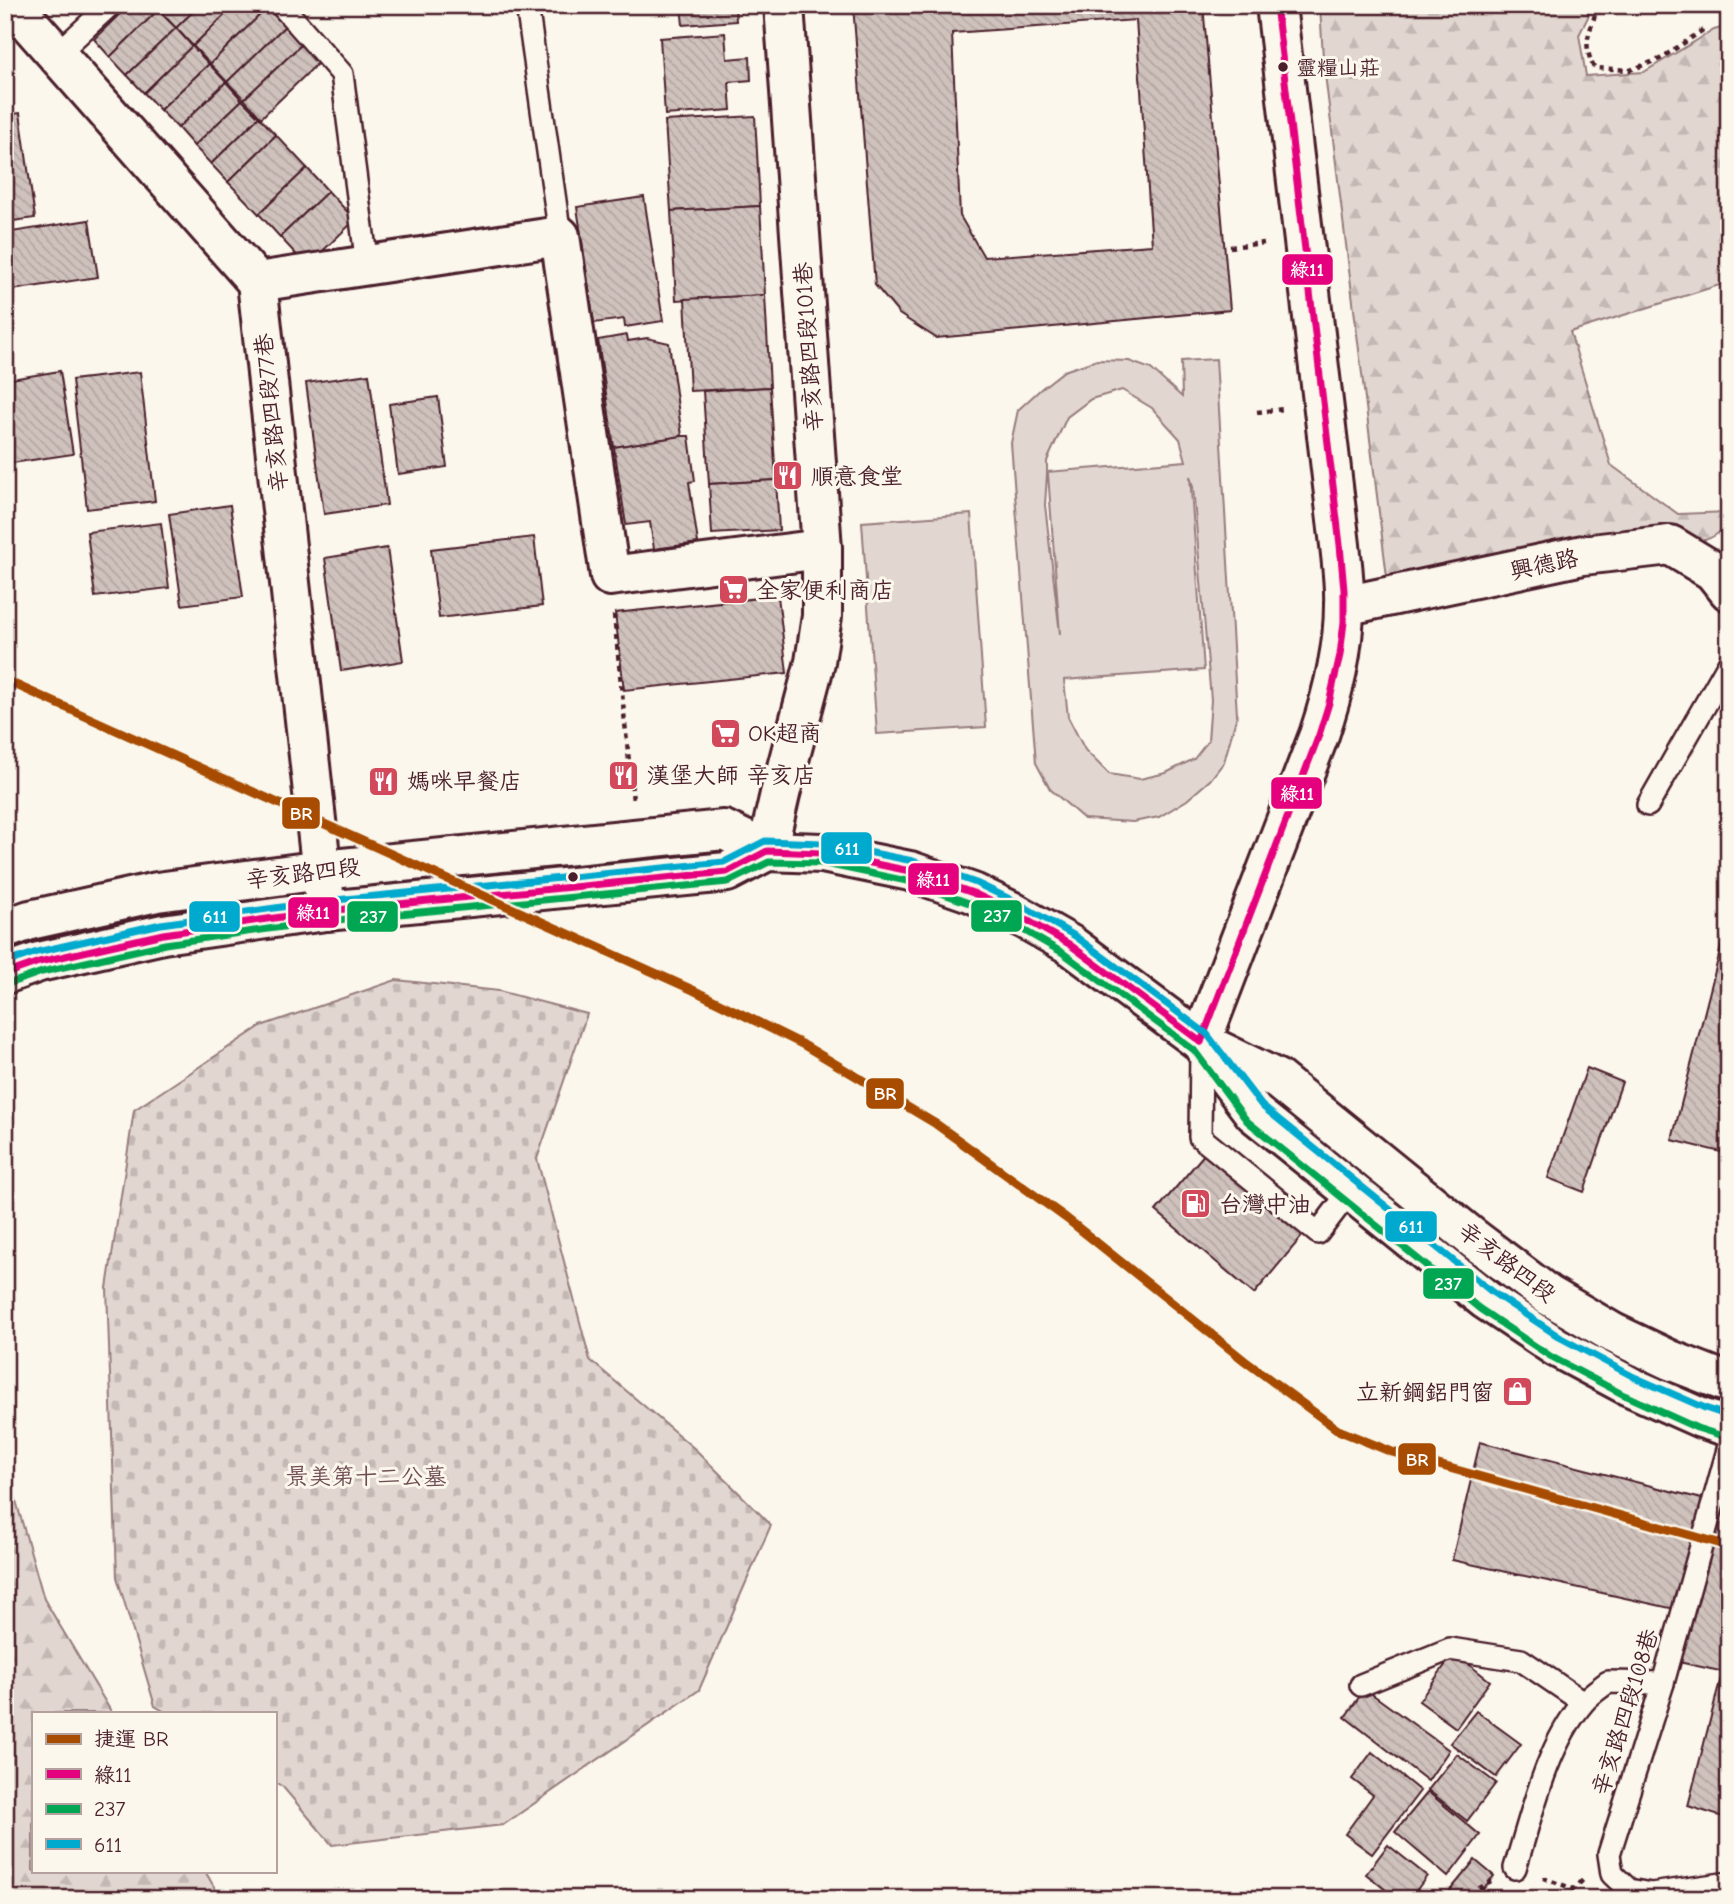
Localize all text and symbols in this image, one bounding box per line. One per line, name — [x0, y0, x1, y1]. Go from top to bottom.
place label: 靈糧山莊 — [1296, 56, 1380, 80]
marker: 靈糧山莊 — [1276, 60, 1290, 74]
line badge: 綠11 — [1281, 253, 1334, 286]
text: 綠11 — [1290, 259, 1324, 281]
street label: 辛亥路四段101巷 — [789, 260, 828, 433]
street label: 辛亥路四段77巷 — [250, 331, 293, 494]
restaurant icon: 順意食堂 — [771, 459, 805, 493]
place label: 順意食堂 — [811, 463, 903, 490]
street label: 興德路 — [1508, 544, 1581, 585]
supermarket icon: 全家便利商店 — [716, 573, 750, 607]
place label: 全家便利商店 — [756, 577, 894, 604]
supermarket icon: OK超商 — [708, 716, 742, 750]
place label: OK超商 — [748, 720, 822, 747]
restaurant icon: 漢堡大師 辛亥店 — [607, 758, 641, 792]
place label: 漢堡大師 辛亥店 — [647, 762, 816, 789]
restaurant icon: 媽咪早餐店 — [367, 764, 401, 798]
place label: 媽咪早餐店 — [407, 768, 522, 795]
line badge: 綠11 — [1270, 776, 1323, 810]
text: 綠11 — [1280, 783, 1314, 805]
line badge: BR — [281, 796, 321, 830]
text: BR — [290, 803, 312, 825]
line badge: 611 — [820, 831, 873, 865]
text: 611 — [835, 838, 859, 860]
street label: 辛亥路四段 — [244, 853, 362, 894]
line badge: 綠11 — [907, 862, 960, 896]
text: 綠11 — [916, 869, 950, 891]
unlabelled marker — [566, 870, 580, 884]
line badge: 綠11 — [287, 896, 340, 929]
line badge: 237 — [970, 899, 1023, 933]
line badge: 611 — [188, 900, 241, 933]
line badge: 237 — [346, 900, 399, 933]
text: 綠11 — [296, 902, 330, 924]
text: 237 — [983, 905, 1011, 927]
text: 611 — [203, 906, 227, 928]
text: 237 — [359, 906, 387, 928]
line badge: BR — [865, 1077, 905, 1110]
text: BR — [874, 1083, 896, 1105]
fuel station icon: 台灣中油 — [1179, 1187, 1213, 1221]
place label: 台灣中油 — [1219, 1191, 1311, 1218]
line badge: 611 — [1384, 1210, 1438, 1243]
text: 611 — [1399, 1216, 1423, 1238]
street label: 辛亥路四段 — [1453, 1217, 1561, 1308]
line badge: 237 — [1422, 1267, 1475, 1300]
text: 237 — [1434, 1273, 1462, 1295]
shop icon: 立新鋼鋁門窗 — [1500, 1375, 1534, 1409]
place label: 立新鋼鋁門窗 — [1356, 1379, 1494, 1406]
line badge: BR — [1397, 1442, 1437, 1476]
text: BR — [1406, 1449, 1428, 1471]
park label: 景美第十二公墓 — [286, 1463, 447, 1490]
street label: 辛亥路四段108巷 — [1587, 1625, 1664, 1799]
legend — [32, 1712, 276, 1872]
text: 捷運 BR — [94, 1727, 169, 1751]
text: 綠11 — [94, 1763, 132, 1787]
text: 237 — [94, 1797, 126, 1821]
text: 611 — [94, 1833, 122, 1857]

